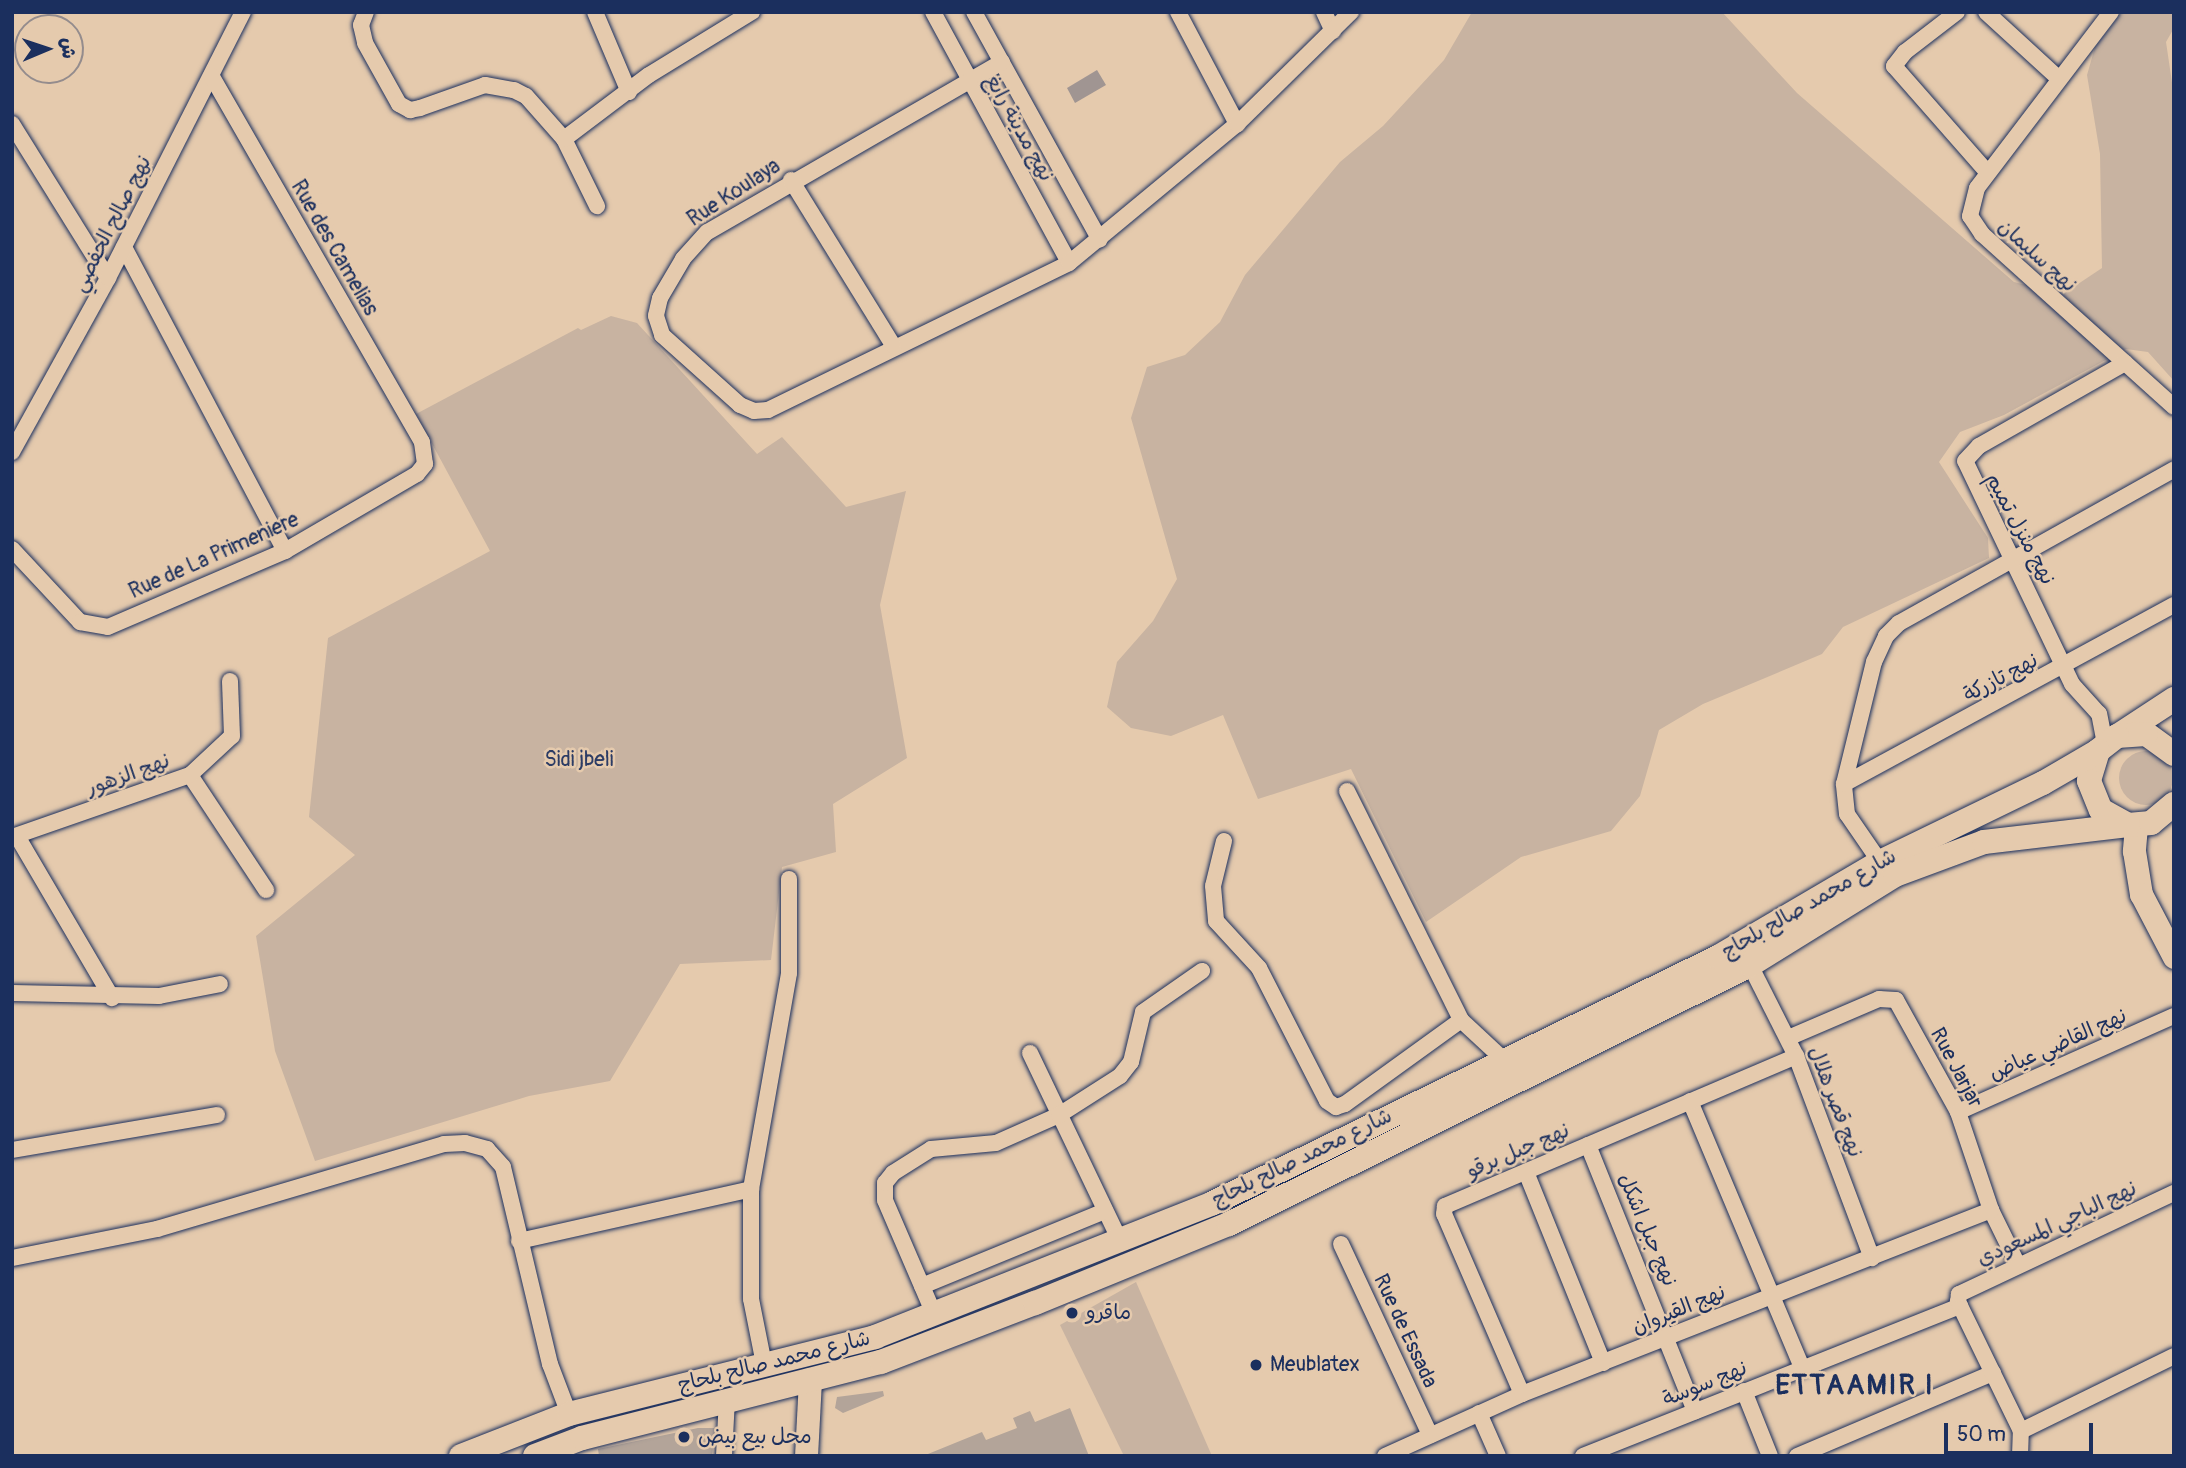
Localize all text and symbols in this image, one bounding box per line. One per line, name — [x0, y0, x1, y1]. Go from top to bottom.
north arrow — [14, 14, 84, 84]
text: ش — [56, 37, 80, 59]
street label: نهج مدينة رابغ — [979, 70, 1059, 186]
street label: نهج صالح الحفصي — [67, 152, 157, 296]
street label: Rue Koulaya — [683, 154, 785, 232]
street label: Rue des Camelias — [285, 176, 383, 320]
street label: نهج سليمان — [1992, 214, 2082, 298]
street label: نهج منزل تميم — [1980, 469, 2060, 589]
street label: Rue de La Primeniere — [125, 507, 303, 605]
street label: نهج تازركة — [1959, 648, 2043, 708]
park label: Sidi jbeli — [545, 747, 613, 773]
street label: نهج الزهور — [83, 748, 173, 802]
street label: شارع محمد صالح بلحاج — [1717, 844, 1901, 964]
street label: نهج القاضي عياض — [1985, 1003, 2131, 1087]
street label: Rue Jarjar — [1924, 1024, 1988, 1112]
street label: نهج قصر هلال — [1802, 1043, 1868, 1161]
street label: شارع محمد صالح بلحاج — [1208, 1103, 1396, 1213]
street label: نهج جبل برقو — [1463, 1118, 1573, 1184]
street label: نهج جبل اشكل — [1612, 1170, 1682, 1290]
street label: نهج الباجي المسعودي — [1973, 1176, 2141, 1272]
street label: Rue de Essada — [1368, 1270, 1442, 1392]
street label: نهج القيروان — [1629, 1280, 1729, 1340]
place label: ماقرو — [1086, 1300, 1131, 1326]
marker: ماقرو — [1064, 1305, 1080, 1321]
street label: شارع محمد صالح بلحاج — [675, 1326, 873, 1398]
place label: Meublatex — [1270, 1352, 1360, 1378]
street label: نهج سوسة — [1659, 1356, 1751, 1412]
marker: Meublatex — [1248, 1357, 1264, 1373]
district label: ETTAAMIR I — [1777, 1369, 1933, 1403]
scale bar — [1948, 1408, 2097, 1452]
text: 50 m — [1957, 1421, 2006, 1448]
place label: محل بيع بيض — [698, 1424, 812, 1450]
marker: محل بيع بيض — [676, 1429, 692, 1445]

